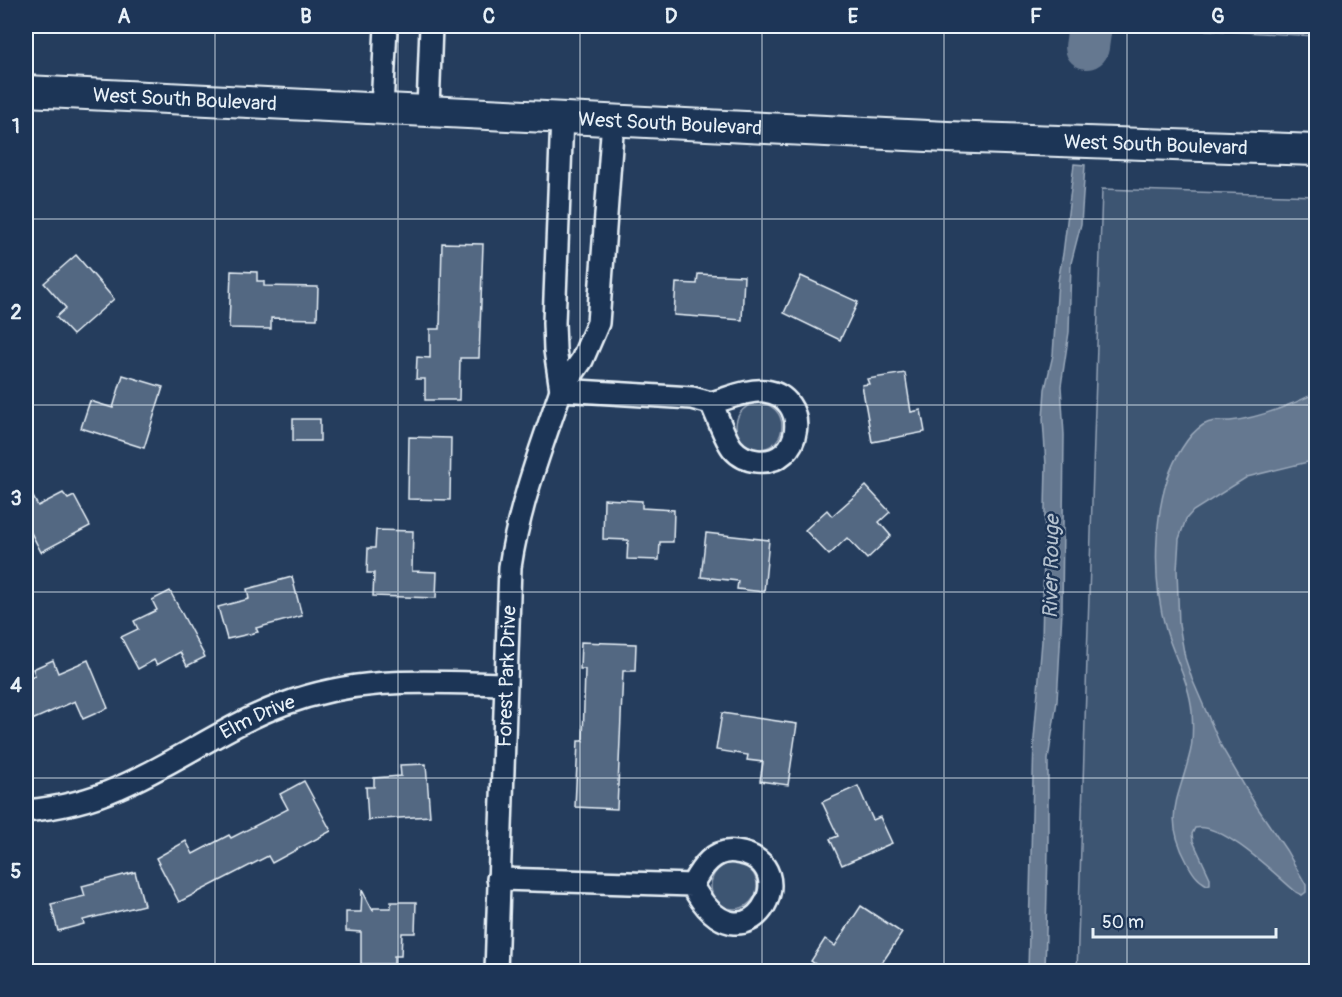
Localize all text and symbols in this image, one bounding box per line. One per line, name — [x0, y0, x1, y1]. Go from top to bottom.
text: A — [118, 4, 131, 29]
text: B — [300, 4, 312, 29]
text: C — [483, 4, 495, 29]
text: D — [665, 4, 678, 29]
text: E — [848, 4, 859, 29]
text: F — [1030, 4, 1042, 29]
text: G — [1211, 4, 1225, 29]
street label: West South Boulevard — [92, 82, 277, 117]
street label: West South Boulevard — [578, 107, 763, 141]
text: 1 — [12, 114, 20, 139]
street label: West South Boulevard — [1063, 129, 1248, 161]
text: 2 — [10, 300, 22, 325]
text: 3 — [10, 486, 22, 511]
water label: River Rouge — [1037, 512, 1066, 619]
street label: Forest Park Drive — [492, 605, 522, 748]
text: 4 — [10, 673, 22, 698]
street label: Elm Drive — [215, 689, 298, 745]
text: 5 — [11, 859, 22, 884]
scale bar — [1093, 901, 1276, 939]
text: 50 m — [1102, 911, 1144, 934]

